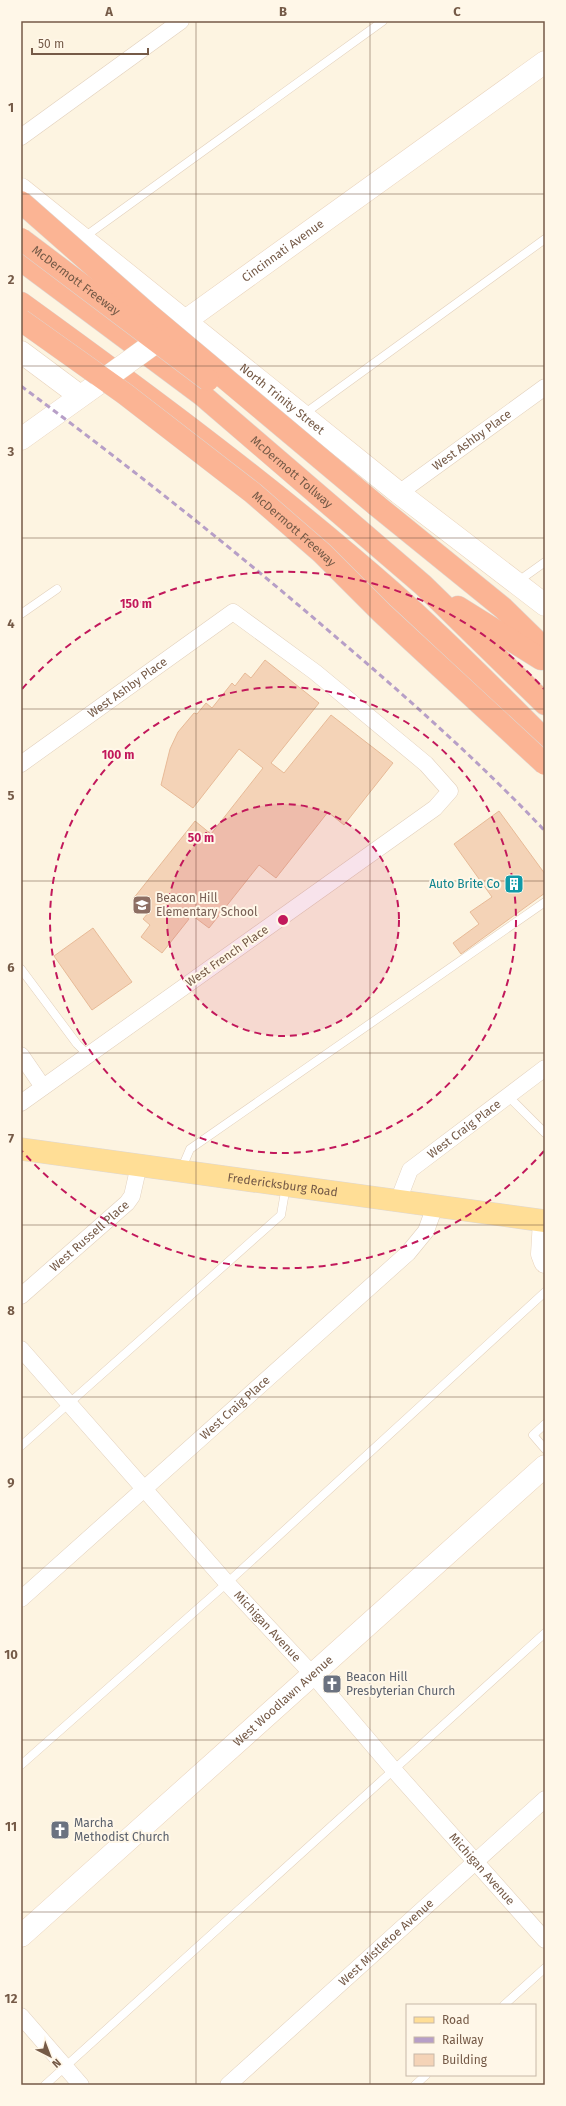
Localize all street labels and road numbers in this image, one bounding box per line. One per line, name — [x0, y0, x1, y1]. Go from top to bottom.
street label: Cincinnati Avenue — [239, 216, 327, 285]
street label: McDermott Freeway — [29, 243, 123, 318]
street label: North Trinity Street — [237, 361, 328, 438]
street label: West Ashby Place — [430, 407, 514, 473]
street label: McDermott Tollway — [248, 433, 336, 511]
street label: McDermott Freeway — [249, 488, 339, 570]
street label: West Ashby Place — [85, 655, 170, 721]
street label: West French Place — [183, 922, 271, 990]
street label: West Craig Place — [425, 1097, 504, 1161]
street label: Fredericksburg Road — [226, 1170, 339, 1199]
street label: West Russell Place — [47, 1198, 132, 1274]
street label: West Craig Place — [197, 1373, 273, 1442]
street label: Michigan Avenue — [231, 1588, 304, 1665]
street label: West Woodlawn Avenue — [230, 1653, 336, 1749]
street label: Michigan Avenue — [446, 1830, 518, 1908]
street label: West Mistletoe Avenue — [336, 1896, 436, 1989]

